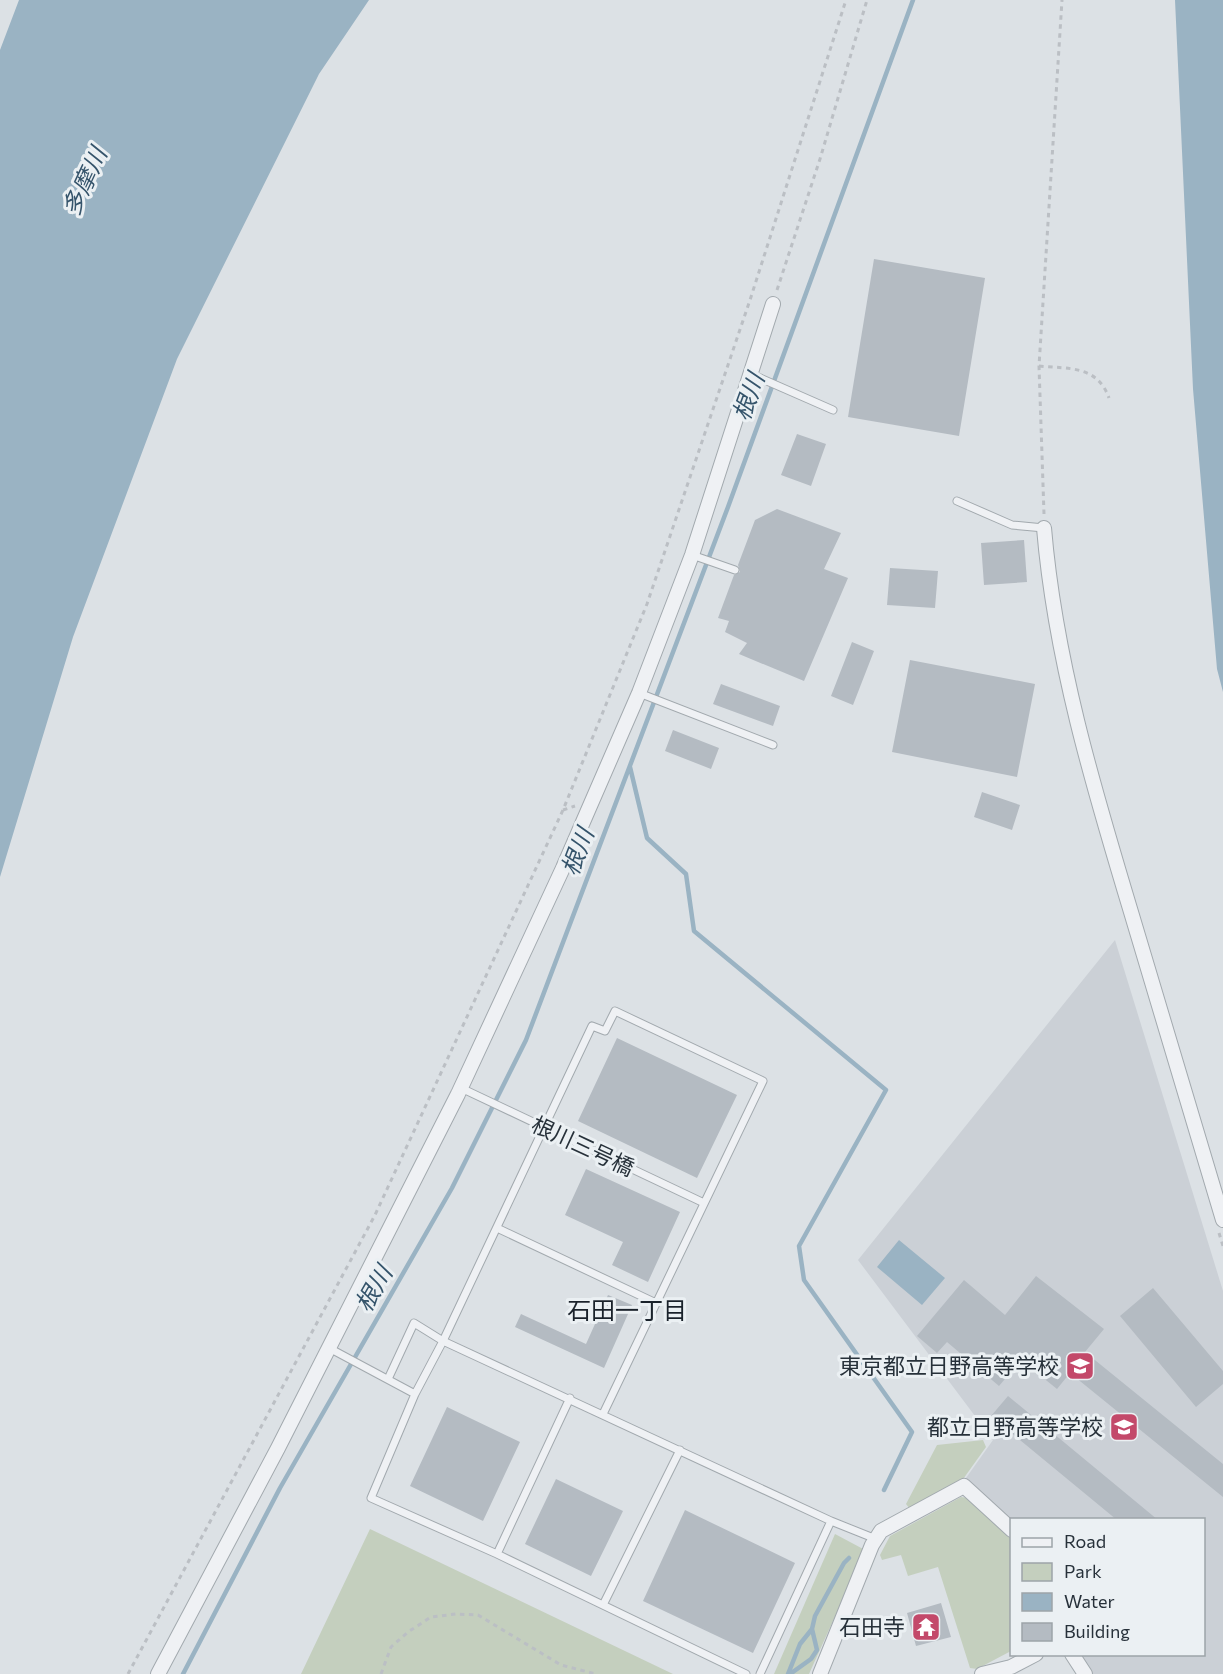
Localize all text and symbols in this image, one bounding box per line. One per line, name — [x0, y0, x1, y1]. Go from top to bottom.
water label: 多摩川 — [55, 140, 113, 220]
water label: 根川 — [726, 366, 770, 424]
water label: 根川 — [554, 821, 600, 879]
street label: 根川三号橋 — [528, 1110, 639, 1181]
water label: 根川 — [348, 1258, 399, 1316]
district label: 石田一丁目 — [567, 1295, 687, 1324]
school or university icon: 東京都立日野高等学校 — [1064, 1350, 1096, 1382]
place label: 東京都立日野高等学校 — [839, 1352, 1059, 1379]
school or university icon: 都立日野高等学校 — [1108, 1411, 1140, 1443]
place label: 都立日野高等学校 — [927, 1413, 1103, 1440]
legend — [1010, 1518, 1205, 1656]
text: Road — [1064, 1530, 1106, 1552]
text: Park — [1064, 1560, 1102, 1582]
text: Water — [1064, 1590, 1115, 1612]
temple icon: 石田寺 — [910, 1611, 942, 1643]
place label: 石田寺 — [839, 1613, 905, 1640]
text: Building — [1064, 1620, 1130, 1642]

